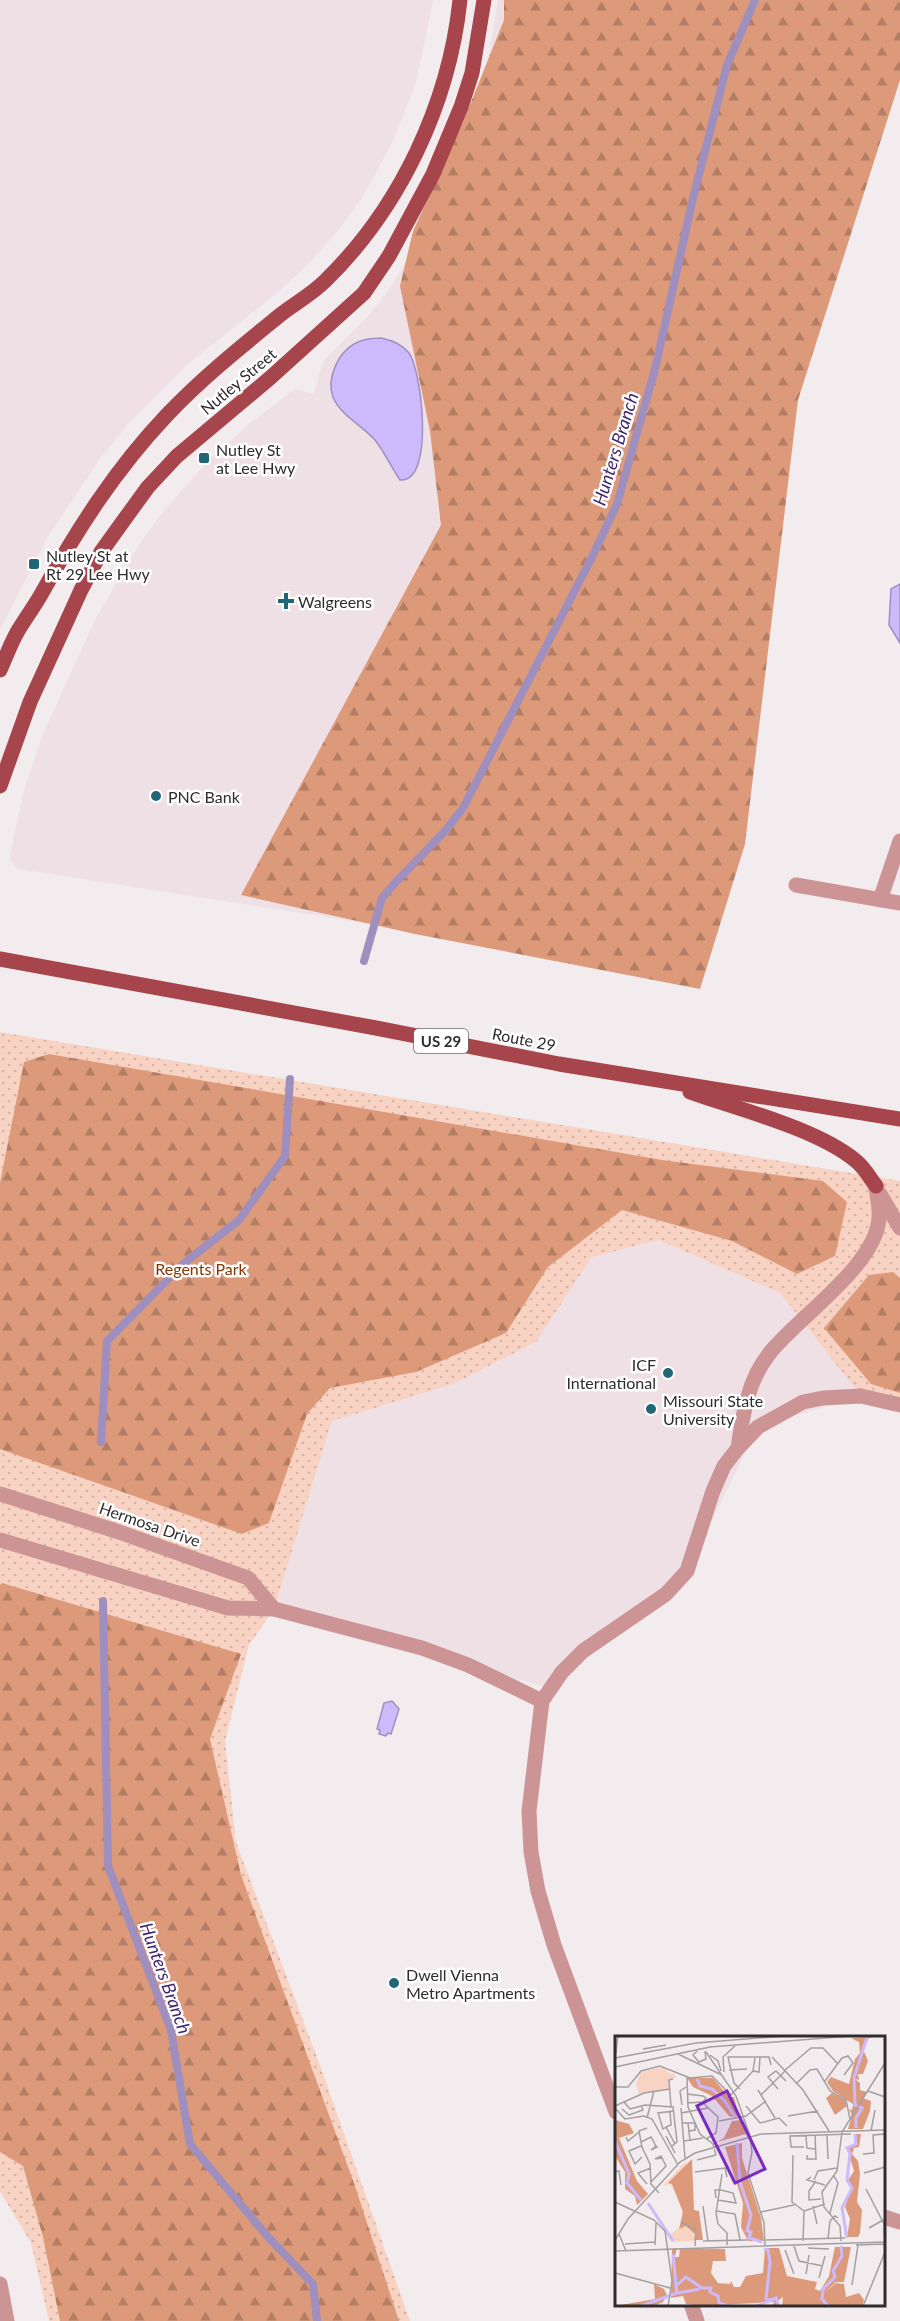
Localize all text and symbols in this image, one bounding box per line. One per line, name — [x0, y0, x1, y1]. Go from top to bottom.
street label: Nutley Street — [196, 344, 280, 418]
water label: Hunters Branch — [587, 390, 643, 508]
place label: Nutley St at Lee Hwy — [216, 440, 296, 477]
marker: Nutley St at Lee Hwy — [197, 451, 211, 465]
place label: Nutley St at Rt 29 Lee Hwy — [46, 546, 151, 583]
marker: Nutley St at Rt 29 Lee Hwy — [27, 557, 41, 571]
place label: Walgreens — [298, 592, 372, 611]
marker: Walgreens — [279, 594, 293, 608]
place label: PNC Bank — [168, 787, 241, 806]
marker: PNC Bank — [149, 789, 163, 803]
street label: Route 29 — [491, 1024, 557, 1054]
road number: US 29 — [414, 1029, 468, 1053]
park label: Regents Park — [155, 1259, 248, 1278]
place label: ICF International — [566, 1355, 656, 1392]
marker: ICF International — [661, 1366, 675, 1380]
place label: Missouri State University — [663, 1391, 763, 1428]
marker: Missouri State University — [644, 1402, 658, 1416]
street label: Hermosa Drive — [97, 1498, 203, 1550]
water label: Hunters Branch — [136, 1919, 196, 2037]
place label: Dwell Vienna Metro Apartments — [406, 1965, 535, 2002]
marker: Dwell Vienna Metro Apartments — [387, 1976, 401, 1990]
inset map — [615, 2036, 885, 2306]

